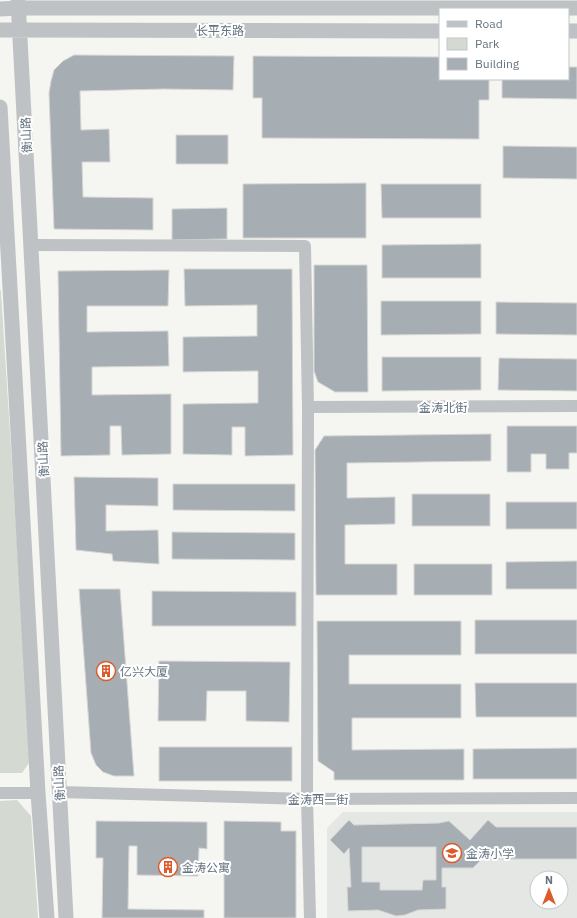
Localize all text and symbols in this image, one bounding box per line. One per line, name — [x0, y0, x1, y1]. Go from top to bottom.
legend — [439, 8, 569, 80]
text: Road — [475, 16, 503, 31]
street label: 长平东路 — [196, 23, 244, 38]
text: Park — [475, 36, 500, 51]
text: Building — [475, 56, 520, 71]
street label: 衡山路 — [18, 117, 34, 153]
street label: 金涛北街 — [419, 400, 467, 415]
street label: 衡山路 — [35, 441, 51, 477]
building icon: 亿兴大厦 — [95, 660, 117, 682]
place label: 亿兴大厦 — [120, 664, 168, 679]
street label: 衡山路 — [51, 765, 67, 801]
street label: 金涛西一街 — [288, 792, 348, 807]
school or university icon: 金涛小学 — [441, 842, 463, 864]
place label: 金涛小学 — [466, 846, 514, 861]
building icon: 金涛公寓 — [157, 856, 179, 878]
place label: 金涛公寓 — [182, 860, 230, 875]
north arrow — [529, 870, 569, 910]
text: N — [545, 873, 553, 887]

